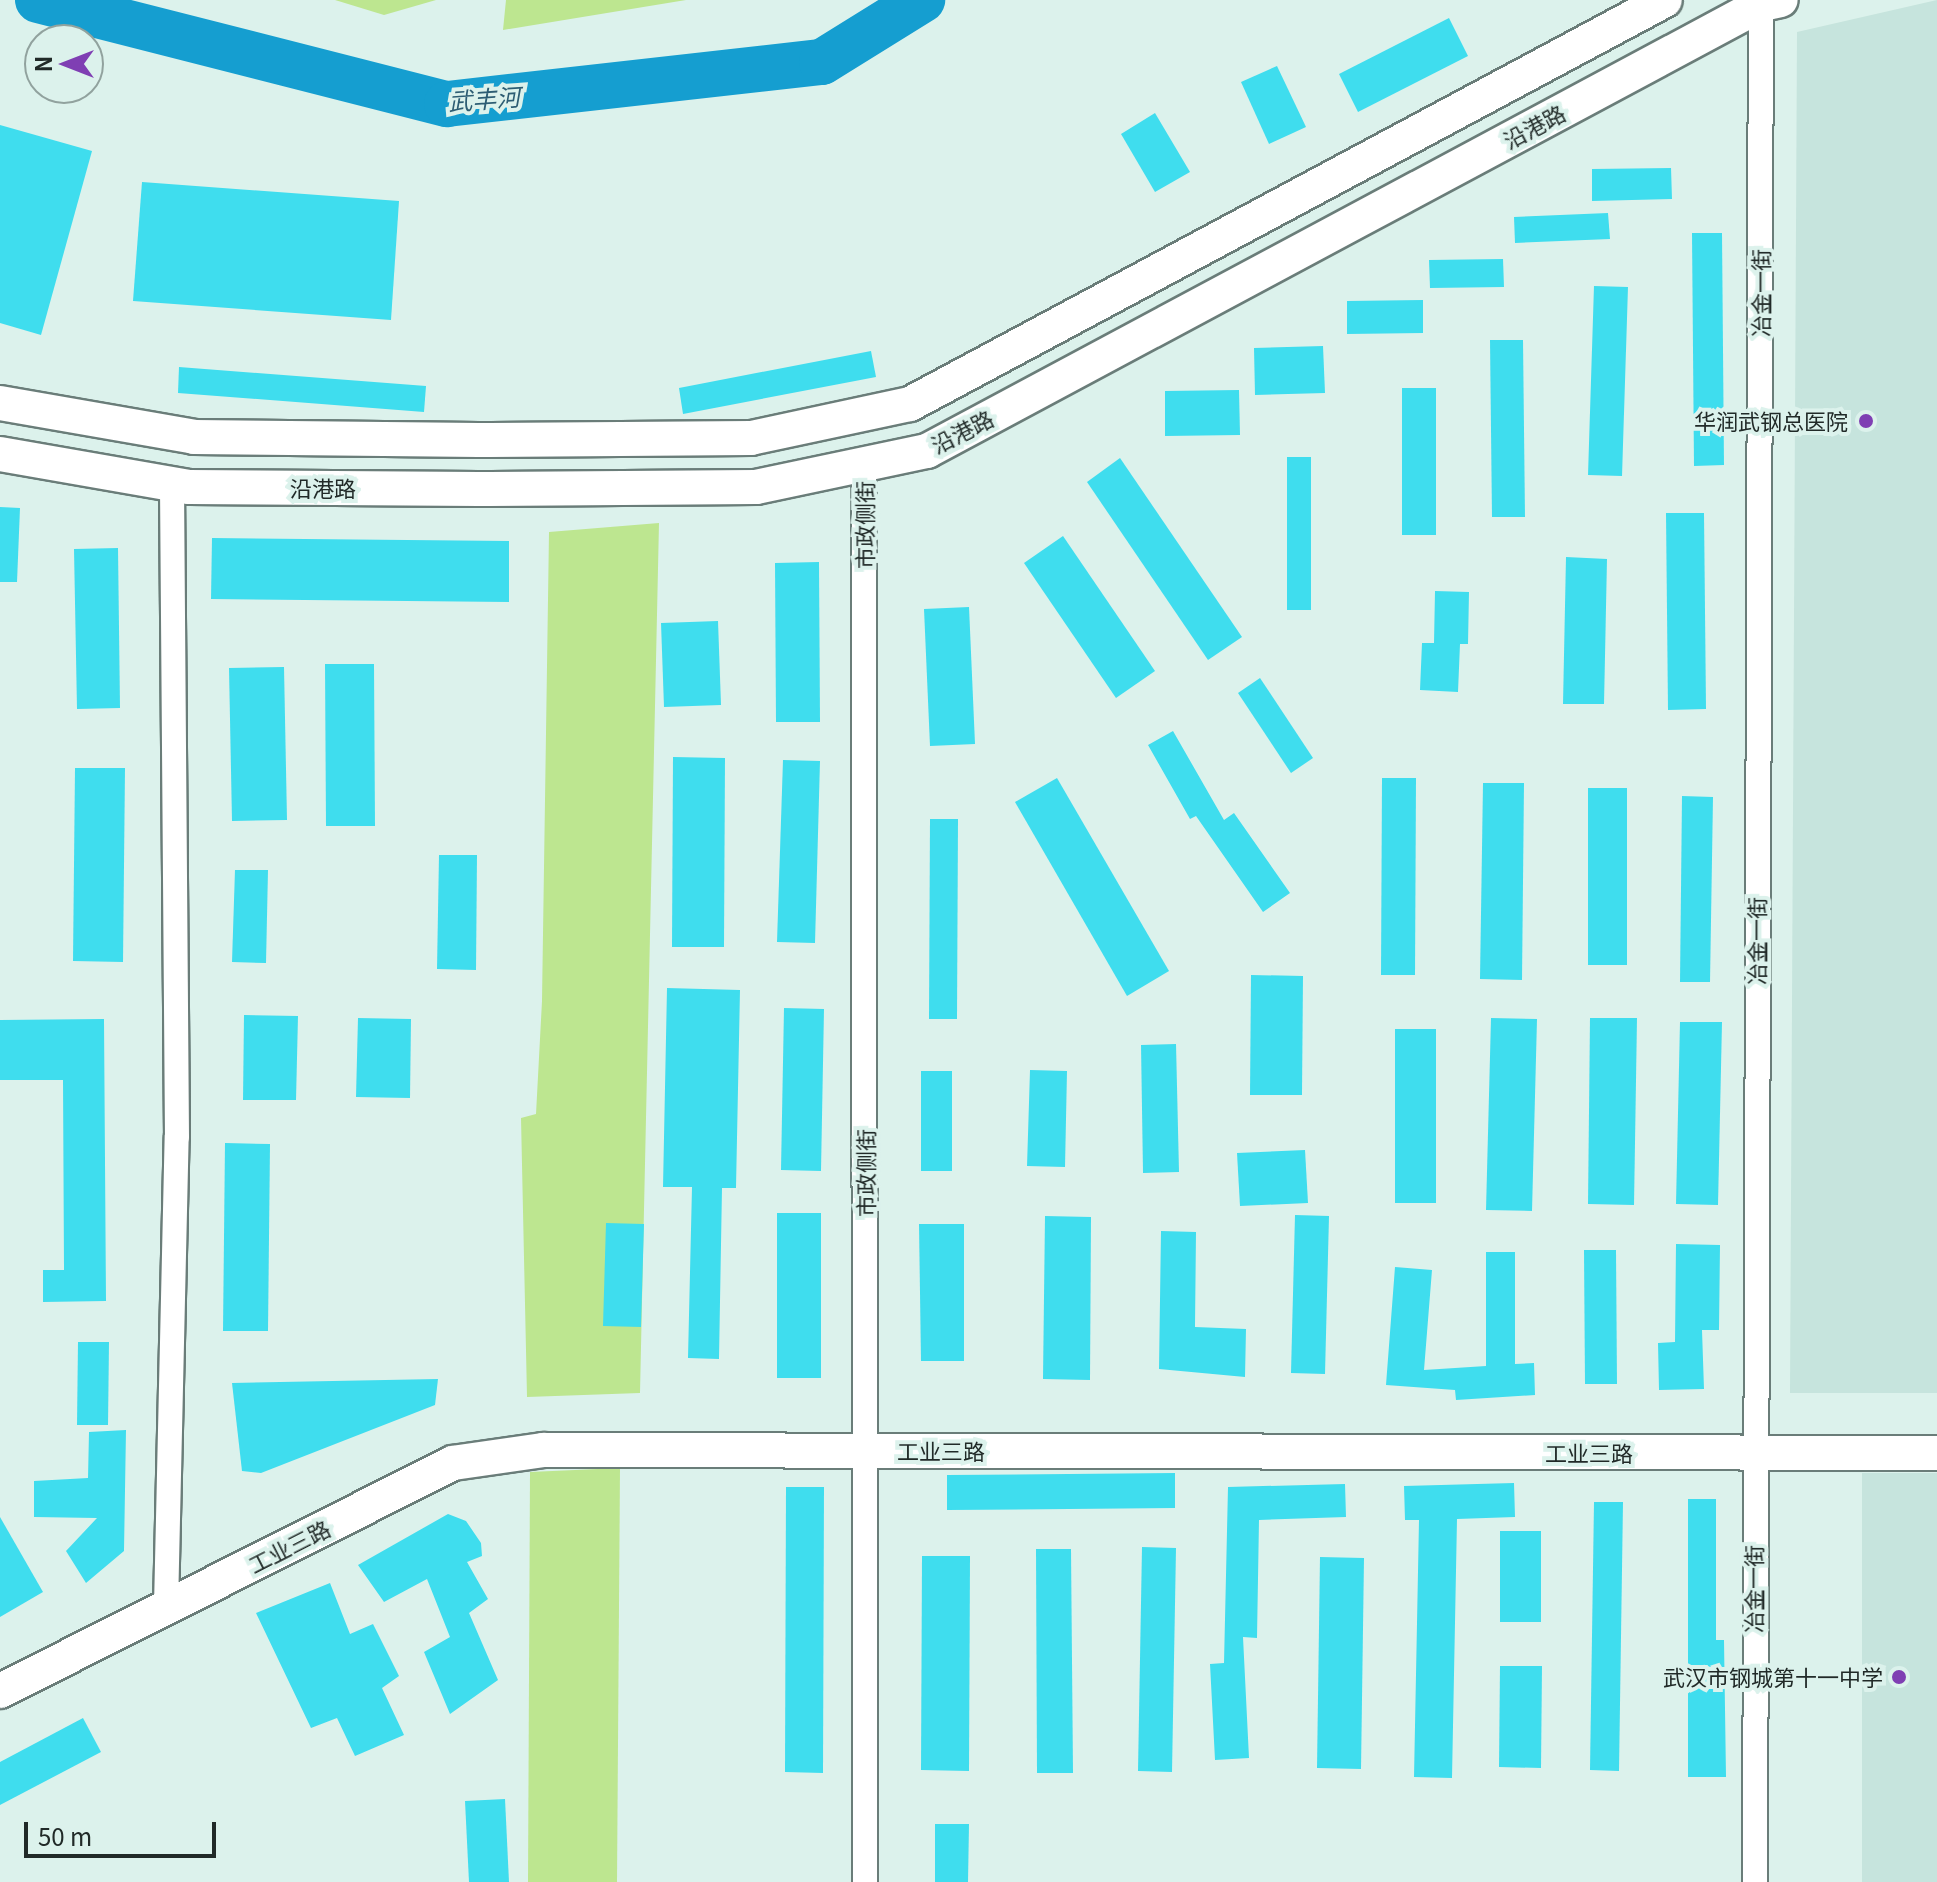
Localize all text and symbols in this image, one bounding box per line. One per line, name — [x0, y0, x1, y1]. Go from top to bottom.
north arrow — [24, 24, 104, 104]
text: N — [26, 56, 58, 72]
water label: 武丰河 — [447, 81, 521, 115]
street label: 沿港路 — [1499, 99, 1569, 153]
street label: 冶金一街 — [1747, 249, 1773, 337]
street label: 沿港路 — [927, 404, 997, 458]
place label: 华润武钢总医院 — [1694, 408, 1848, 434]
marker: 华润武钢总医院 — [1855, 410, 1877, 432]
street label: 沿港路 — [290, 475, 356, 501]
street label: 市政侧街 — [851, 481, 877, 569]
street label: 冶金一街 — [1743, 897, 1769, 985]
street label: 市政侧街 — [852, 1129, 878, 1217]
street label: 工业三路 — [897, 1438, 985, 1464]
street label: 工业三路 — [1545, 1440, 1633, 1466]
street label: 工业三路 — [244, 1514, 334, 1578]
street label: 冶金一街 — [1740, 1545, 1766, 1633]
place label: 武汉市钢城第十一中学 — [1663, 1664, 1883, 1690]
marker: 武汉市钢城第十一中学 — [1890, 1668, 1908, 1686]
scale bar — [28, 1806, 220, 1856]
text: 50 m — [38, 1818, 92, 1853]

